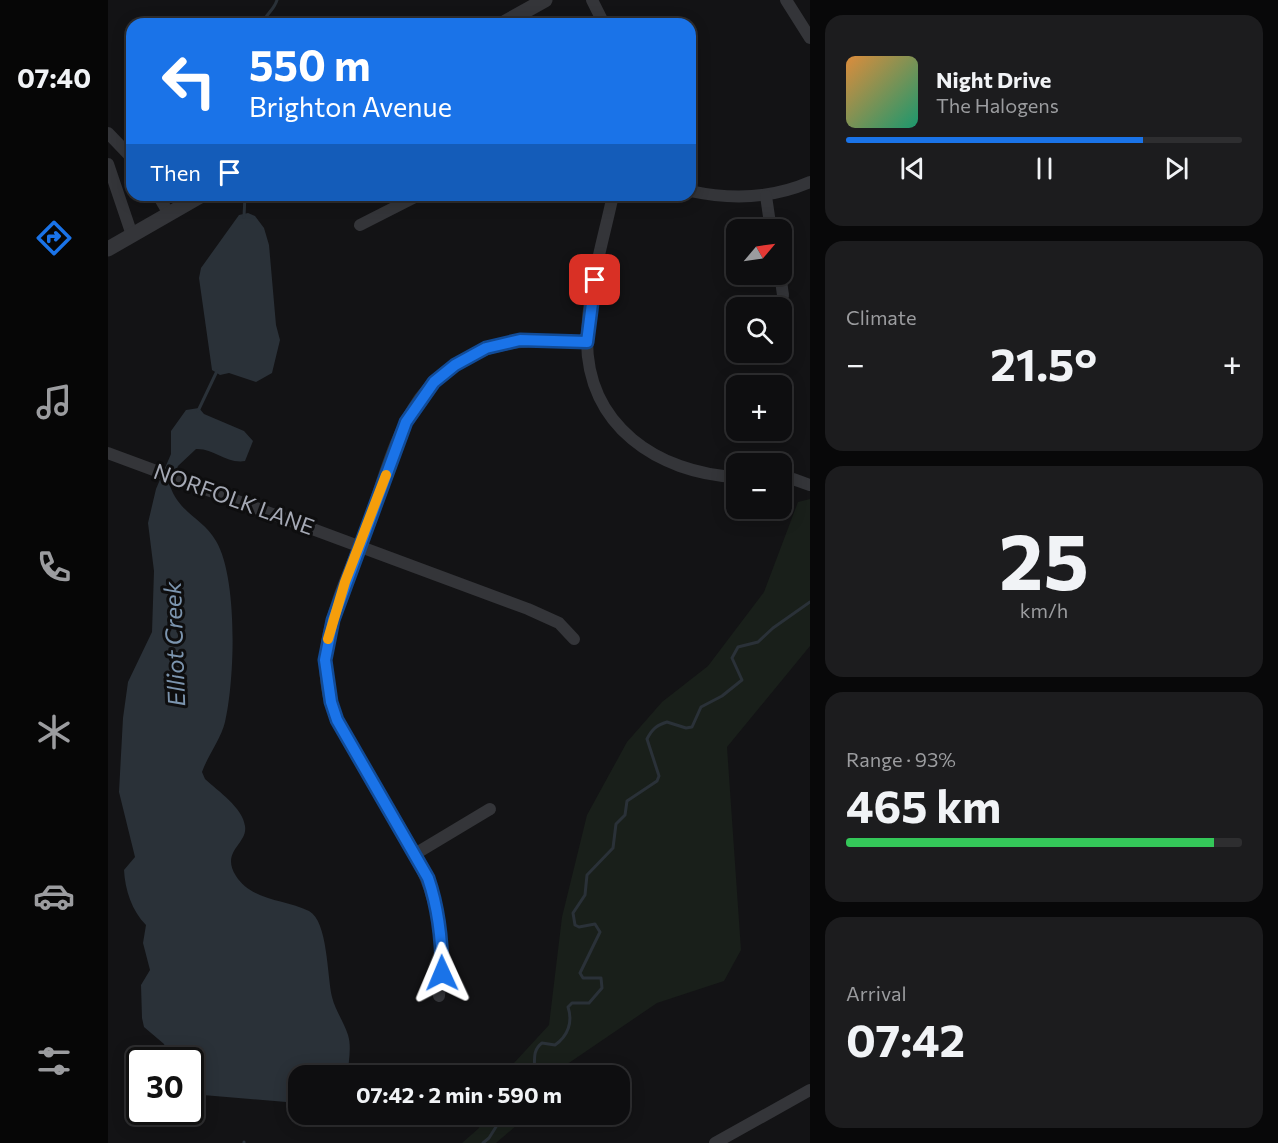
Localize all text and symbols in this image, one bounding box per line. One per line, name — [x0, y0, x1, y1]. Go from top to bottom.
text: 550 m — [249, 38, 371, 90]
icon: left — [150, 42, 228, 120]
text: 07:40 — [17, 61, 91, 94]
text: Night Drive — [936, 66, 1051, 93]
text: Brighton Avenue — [249, 90, 452, 123]
text: The Halogens — [936, 93, 1059, 117]
icon: previous — [896, 152, 929, 185]
icon: pause — [1028, 152, 1061, 185]
icon: next — [1160, 152, 1193, 185]
icon: arrive — [213, 156, 246, 189]
text: Then — [150, 159, 201, 186]
icon: directions — [33, 217, 75, 259]
north arrow — [726, 219, 792, 285]
map controls — [726, 219, 792, 519]
pin — [569, 254, 620, 305]
icon: arrive — [578, 263, 611, 296]
button: search — [726, 297, 792, 363]
text: Climate — [846, 305, 916, 329]
text: 21.5° — [990, 335, 1097, 390]
text: − — [846, 342, 865, 383]
text: + — [1223, 342, 1242, 383]
button: + — [726, 375, 792, 441]
icon: music — [33, 381, 75, 423]
button: − — [726, 453, 792, 519]
street label: NORFOLK LANE — [150, 457, 318, 540]
text: 25 — [999, 511, 1089, 606]
icon: phone — [33, 546, 75, 588]
water label: Elliot Creek — [157, 580, 190, 707]
text: km/h — [1020, 598, 1068, 622]
icon: climate — [33, 711, 75, 753]
text: Range · 93% — [846, 747, 956, 771]
text: 465 km — [846, 777, 1001, 832]
icon: car — [33, 875, 75, 917]
position arrow — [410, 941, 474, 1005]
text: Arrival — [846, 981, 907, 1005]
text: 07:42 — [846, 1011, 965, 1066]
icon: filters — [33, 1040, 75, 1082]
speed limit sign: 30 — [126, 1047, 204, 1125]
text: 07:42 · 2 min · 590 m — [356, 1081, 562, 1108]

